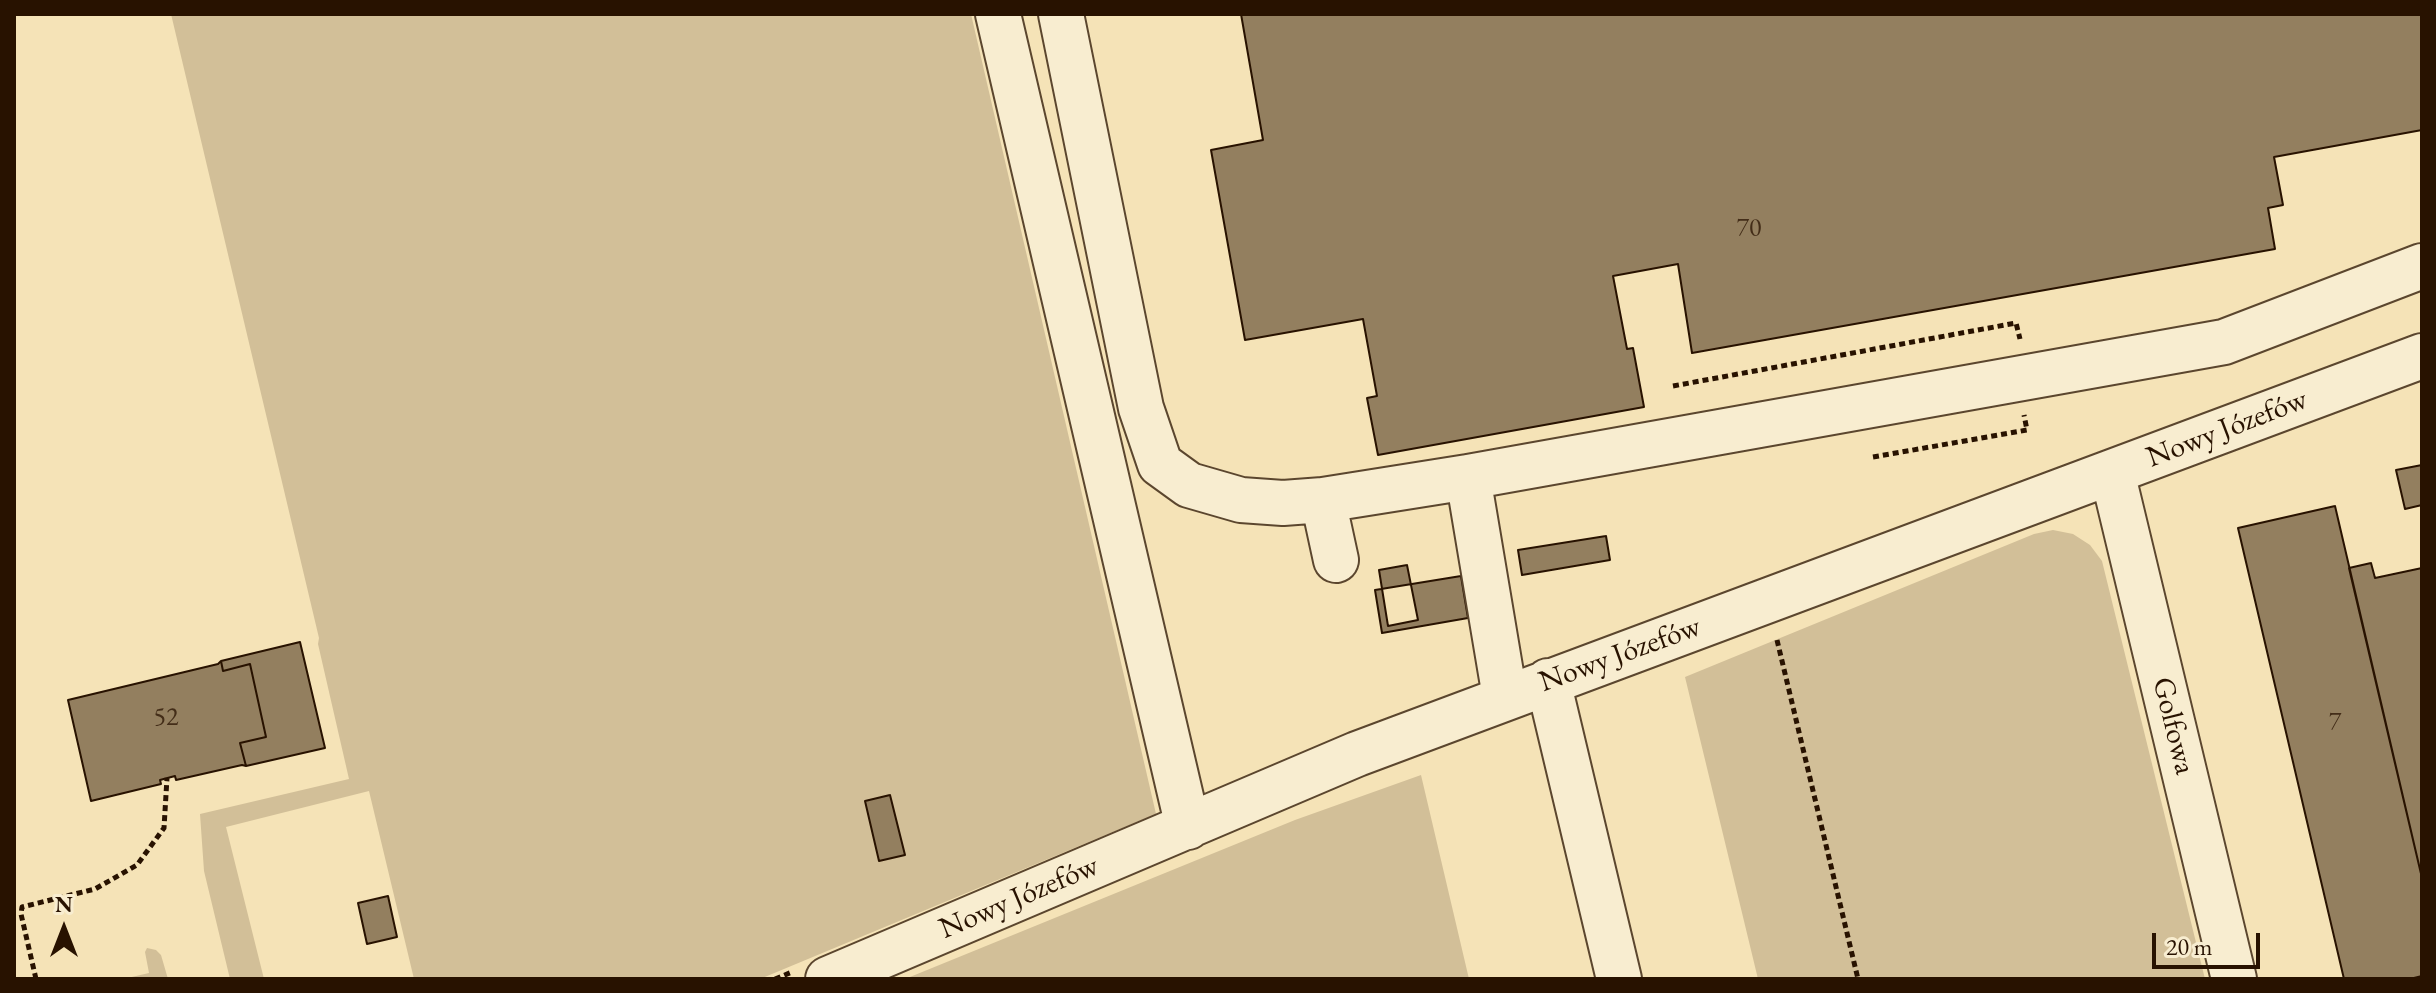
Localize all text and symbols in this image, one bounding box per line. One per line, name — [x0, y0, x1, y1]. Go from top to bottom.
house number: 70 — [1737, 213, 1761, 245]
street label: Nowy Józefów — [2142, 382, 2312, 476]
street label: Nowy Józefów — [1534, 609, 1706, 701]
street label: Golfowa — [2144, 674, 2202, 778]
house number: 52 — [154, 702, 178, 734]
house number: 7 — [2329, 707, 2341, 739]
street label: Nowy Józefów — [934, 848, 1104, 948]
north arrow — [24, 889, 104, 969]
text: N — [55, 890, 73, 919]
scale bar — [2156, 917, 2264, 967]
text: 20 m — [2166, 931, 2213, 962]

